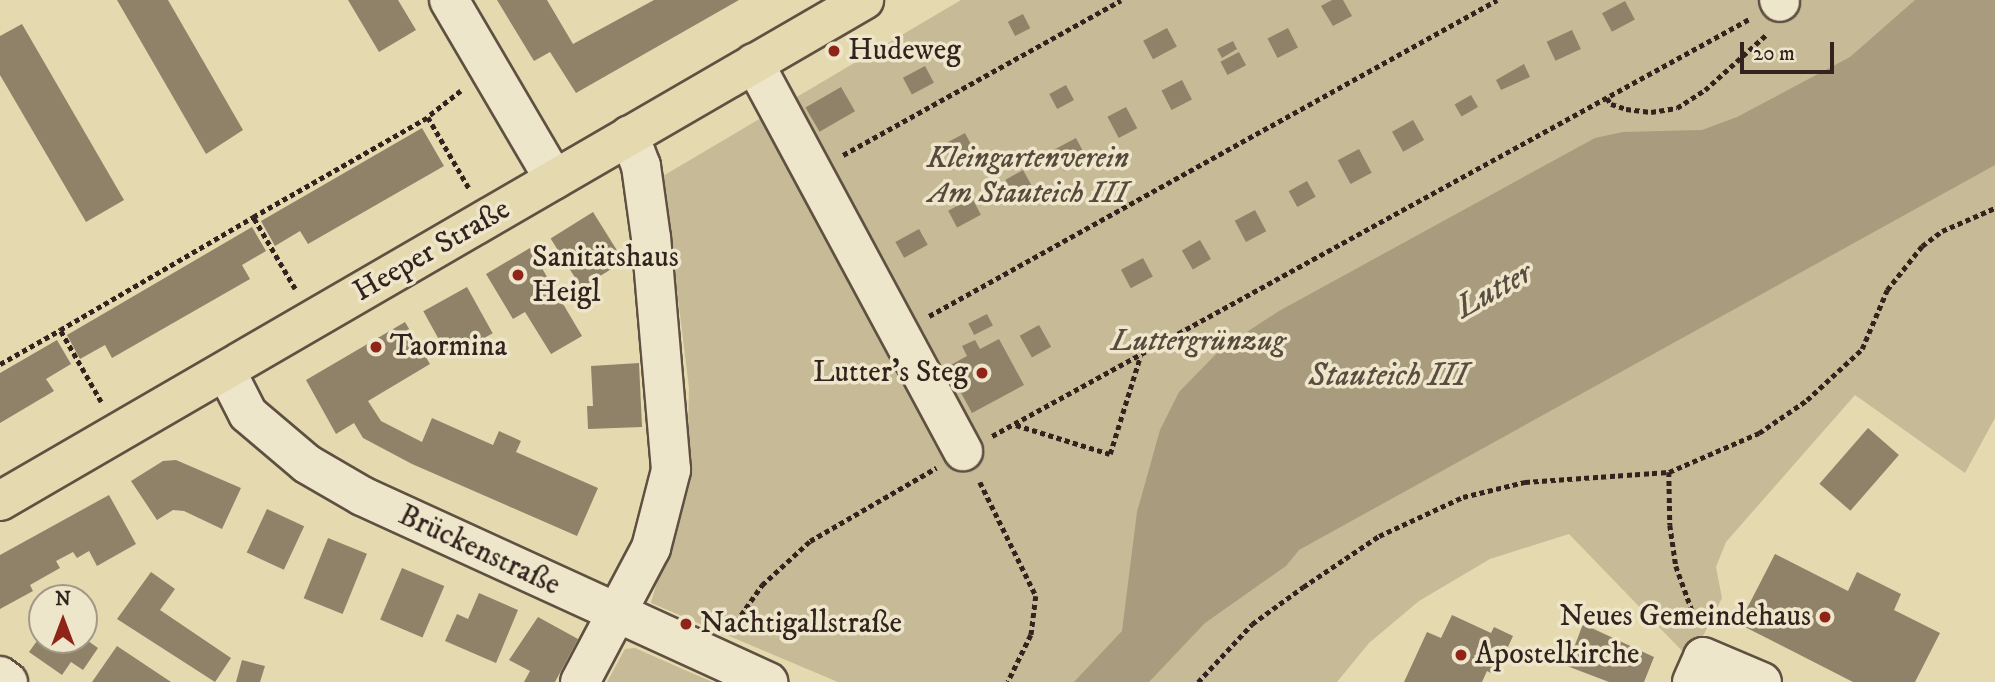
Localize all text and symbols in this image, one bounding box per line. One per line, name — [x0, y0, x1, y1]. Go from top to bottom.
scale bar — [1743, 28, 1838, 72]
place label: Hudeweg — [848, 33, 961, 69]
text: 20 m — [1753, 41, 1795, 67]
marker: Hudeweg — [826, 43, 842, 59]
park label: Kleingartenverein Am Stauteich III — [927, 141, 1129, 212]
street label: Heeper Straße — [347, 192, 517, 310]
place label: Sanitätshaus Heigl — [532, 240, 679, 310]
water label: Lutter — [1449, 255, 1539, 327]
marker: Sanitätshaus Heigl — [510, 267, 526, 283]
park label: Luttergrünzug — [1111, 324, 1285, 360]
place label: Taormina — [390, 329, 507, 365]
marker: Taormina — [368, 339, 384, 355]
place label: Lutter's Steg — [813, 355, 968, 391]
water label: Stauteich III — [1309, 357, 1467, 395]
marker: Lutter's Steg — [974, 365, 990, 381]
street label: Brückenstraße — [392, 498, 566, 604]
north arrow — [28, 584, 98, 654]
text: N — [55, 588, 71, 611]
place label: Neues Gemeindehaus — [1559, 599, 1811, 635]
place label: Nachtigallstraße — [700, 606, 902, 642]
marker: Neues Gemeindehaus — [1817, 609, 1833, 625]
marker: Nachtigallstraße — [678, 616, 694, 632]
place label: Apostelkirche — [1475, 637, 1639, 673]
marker: Apostelkirche — [1453, 647, 1469, 663]

